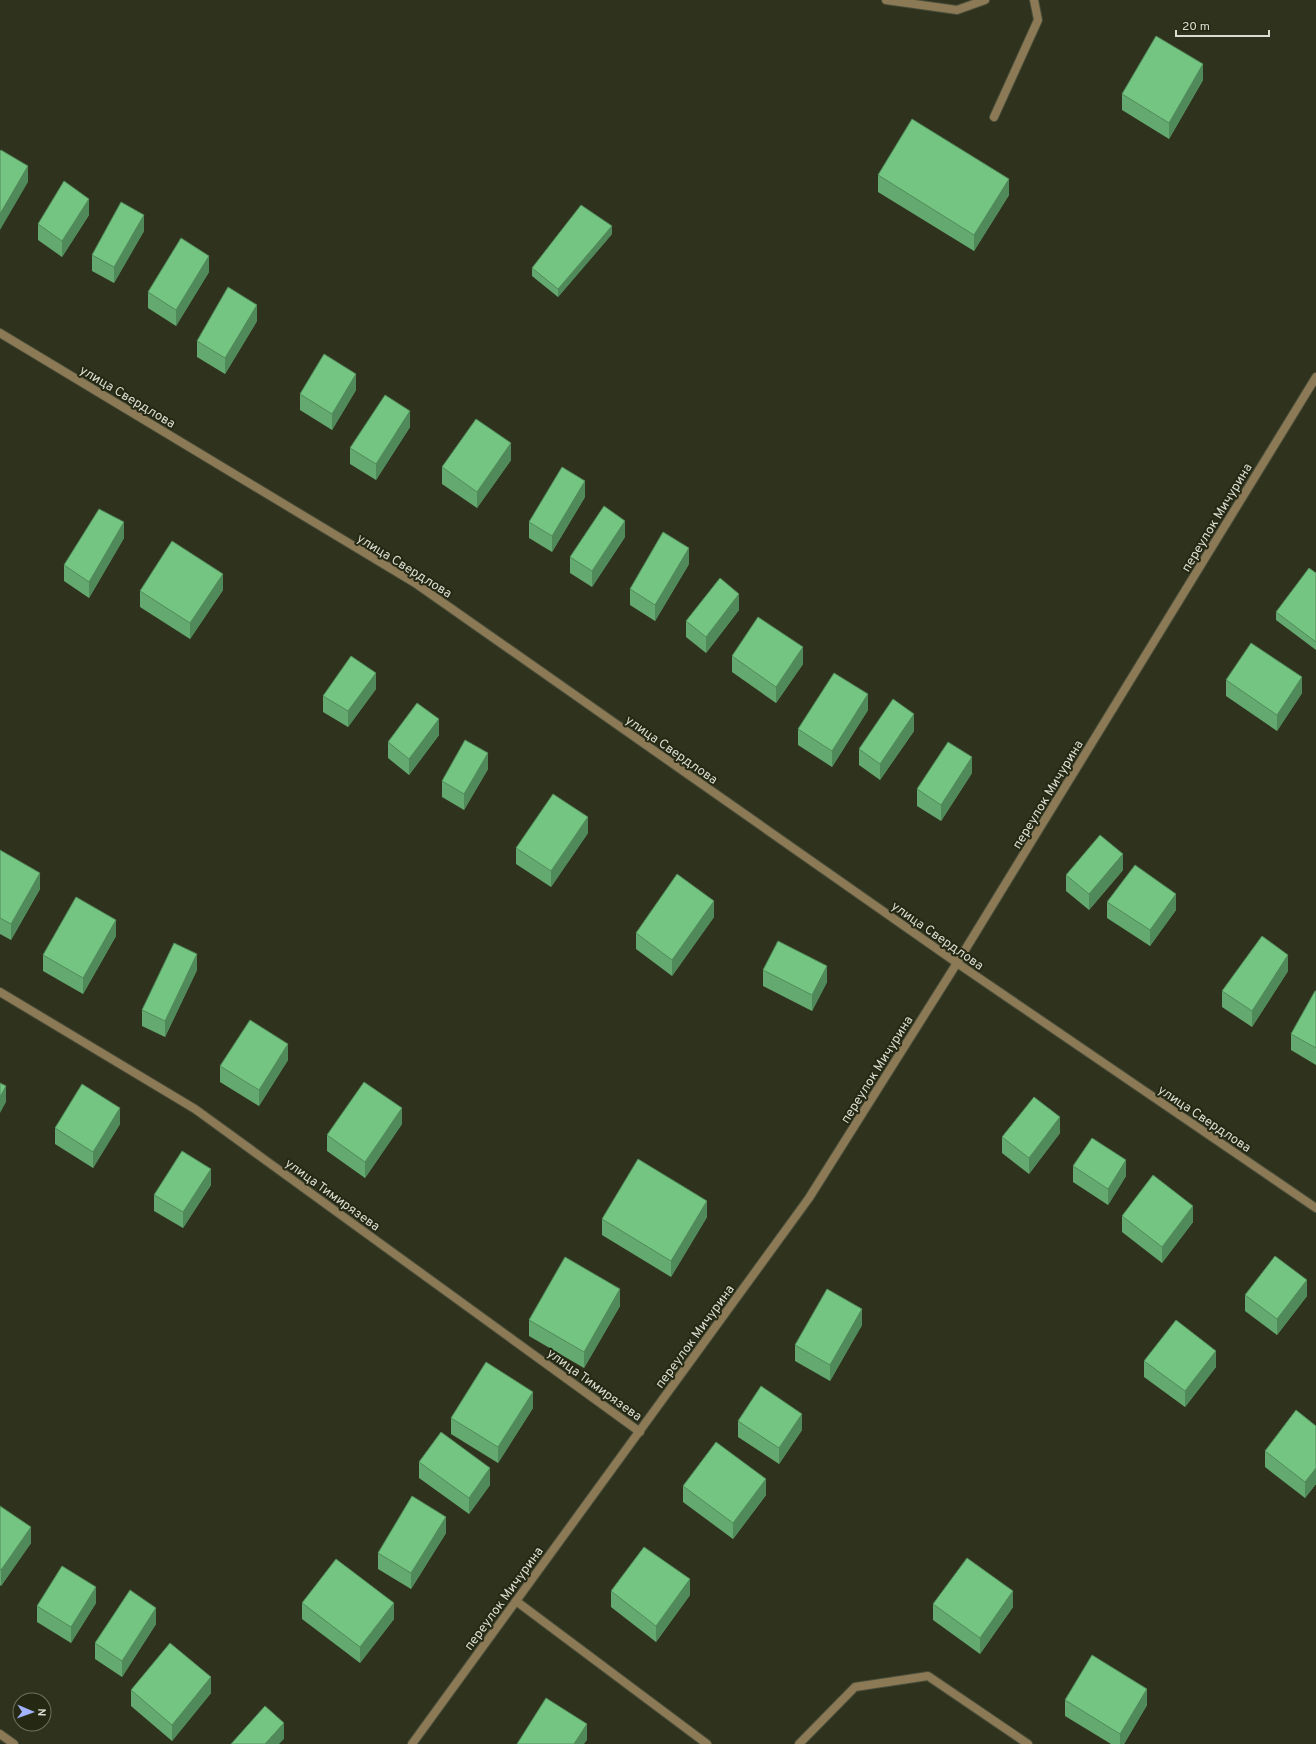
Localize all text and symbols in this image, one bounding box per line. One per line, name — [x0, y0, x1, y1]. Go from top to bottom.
scale bar — [1176, 12, 1269, 38]
text: 20 m — [1182, 19, 1210, 35]
street label: улица Свердлова — [76, 363, 178, 433]
street label: переулок Мичурина — [1179, 461, 1256, 575]
street label: улица Свердлова — [353, 531, 454, 602]
street label: улица Свердлова — [622, 713, 720, 788]
street label: переулок Мичурина — [1010, 738, 1087, 852]
street label: улица Свердлова — [888, 899, 986, 974]
street label: переулок Мичурина — [838, 1013, 917, 1127]
street label: улица Свердлова — [1154, 1083, 1254, 1157]
street label: улица Тимирязева — [281, 1156, 382, 1235]
street label: переулок Мичурина — [653, 1282, 739, 1392]
street label: улица Тимирязева — [543, 1346, 644, 1425]
street label: переулок Мичурина — [462, 1544, 548, 1654]
north arrow — [12, 1692, 52, 1732]
text: N — [34, 1708, 48, 1717]

